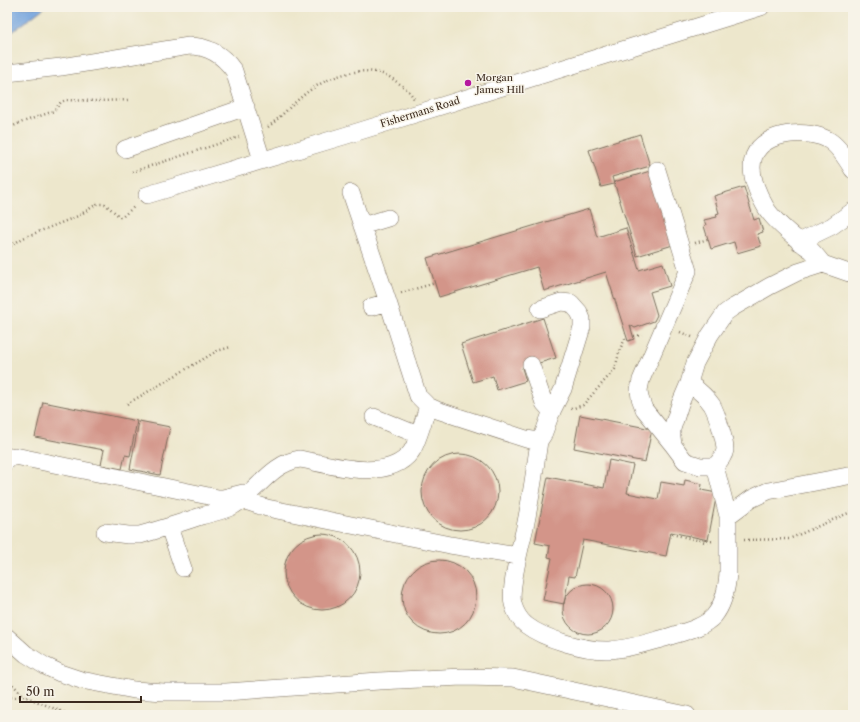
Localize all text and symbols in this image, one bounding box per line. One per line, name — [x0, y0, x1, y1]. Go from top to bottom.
place label: Morgan James Hill — [474, 71, 524, 96]
marker: Morgan James Hill — [463, 78, 473, 88]
street label: Fishermans Road — [379, 94, 461, 130]
scale bar — [20, 678, 141, 704]
text: 50 m — [26, 684, 55, 699]

